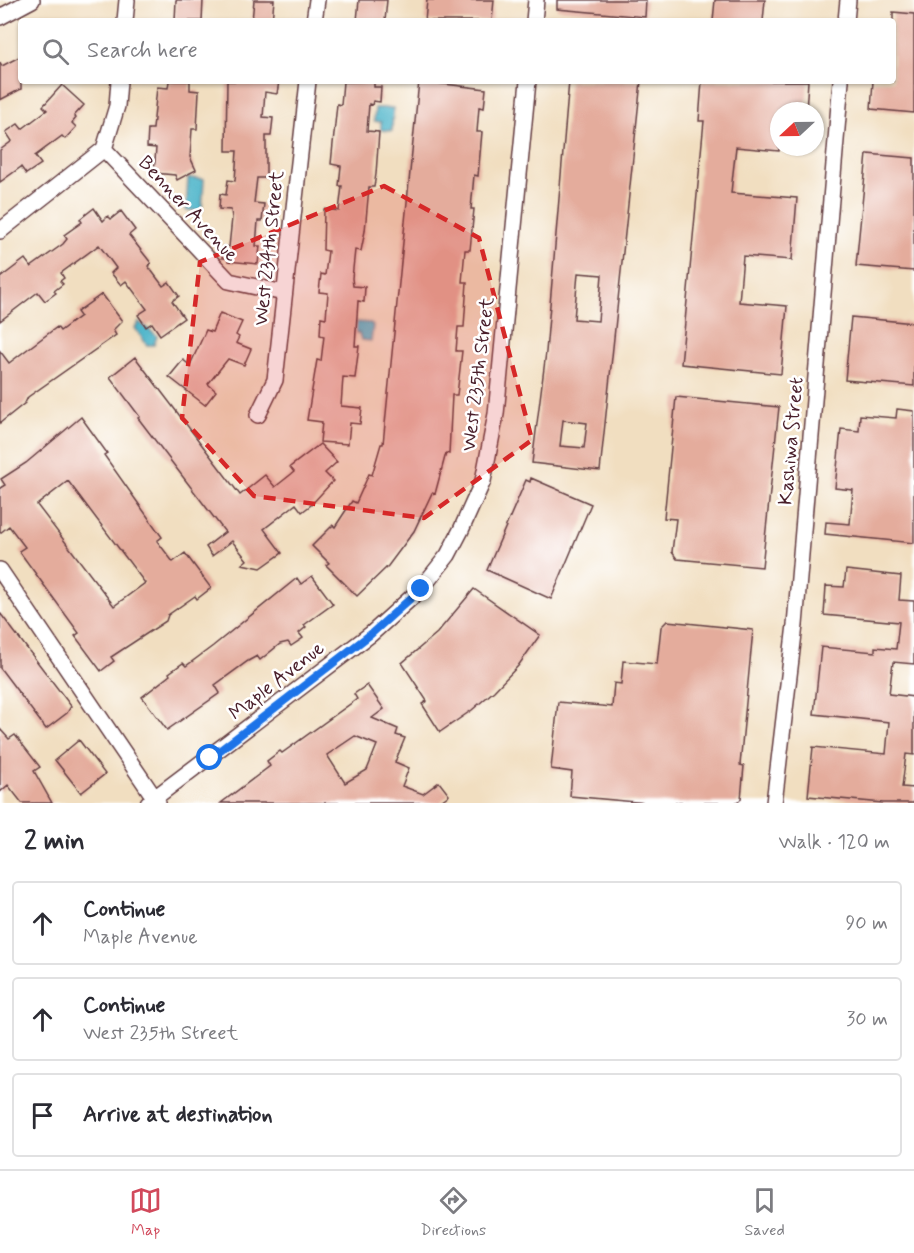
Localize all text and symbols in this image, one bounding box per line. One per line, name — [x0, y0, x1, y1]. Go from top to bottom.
search box — [18, 18, 896, 84]
icon: search — [39, 35, 72, 68]
text: Search here — [87, 37, 198, 65]
north arrow — [770, 102, 824, 156]
street label: Benner Avenue — [132, 150, 244, 268]
street label: West 234th Street — [248, 169, 291, 327]
street label: West 235th Street — [456, 295, 501, 453]
street label: Kashiwa Street — [772, 376, 811, 506]
route end — [407, 575, 433, 601]
street label: Maple Avenue — [223, 635, 330, 727]
route start — [196, 744, 222, 770]
text: 2 min — [24, 825, 85, 859]
text: Walk · 120 m — [779, 829, 890, 856]
text: Continue — [83, 896, 165, 924]
icon: ahead — [26, 907, 59, 940]
text: 90 m — [845, 910, 888, 937]
text: Maple Avenue — [83, 924, 198, 951]
text: Continue — [83, 992, 165, 1020]
icon: ahead — [26, 1003, 59, 1036]
text: 30 m — [846, 1006, 888, 1033]
text: West 235th Street — [83, 1020, 238, 1047]
icon: arrive — [26, 1099, 59, 1132]
text: Arrive at destination — [83, 1101, 273, 1129]
tab: Map — [129, 1184, 162, 1241]
tab: Directions — [420, 1184, 486, 1241]
tab: Saved — [744, 1184, 785, 1241]

